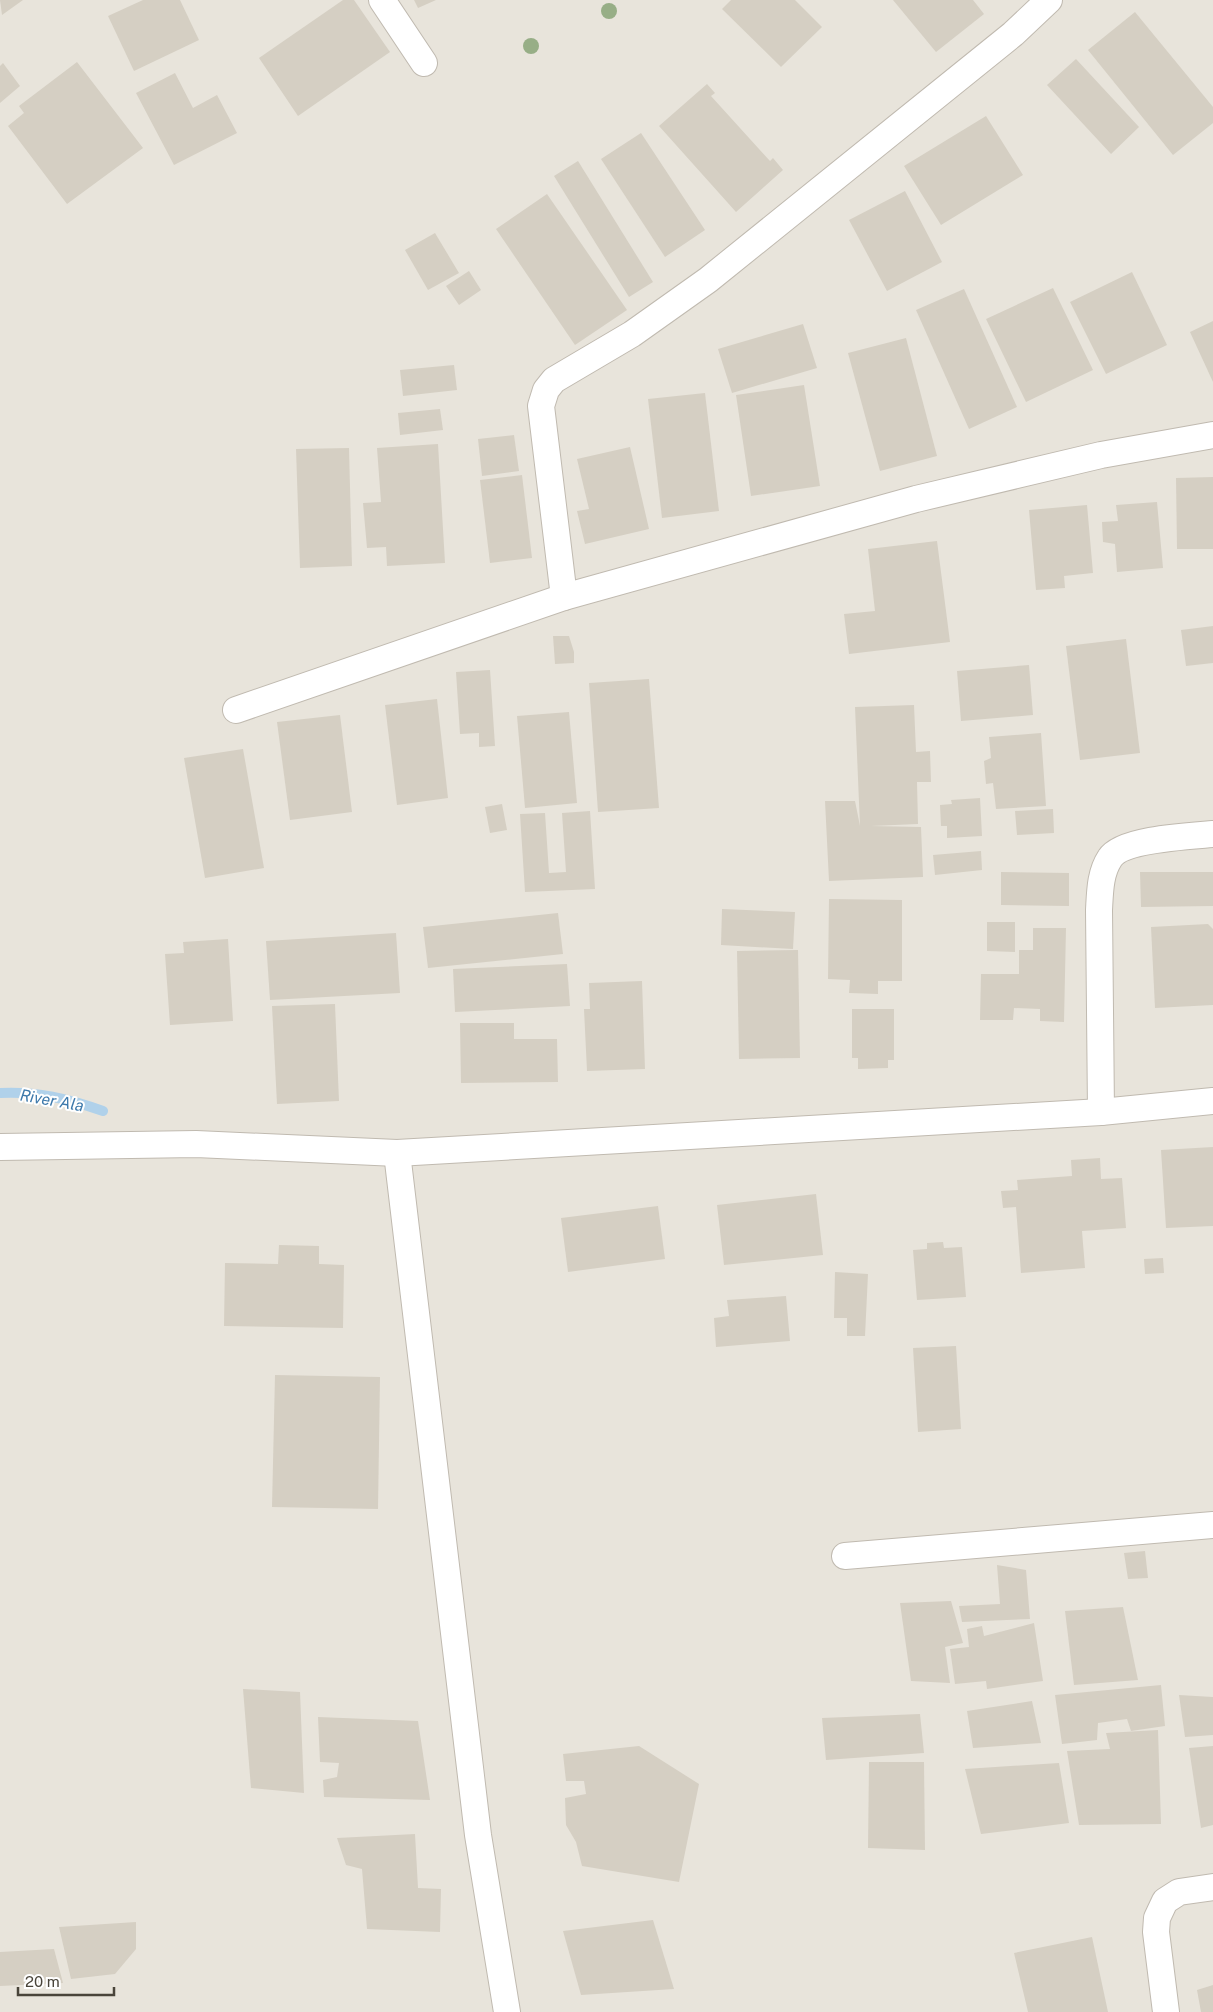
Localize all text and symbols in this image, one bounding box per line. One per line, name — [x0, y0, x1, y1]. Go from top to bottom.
water label: River Ala — [18, 1086, 85, 1115]
scale bar — [18, 1964, 114, 1996]
text: 20 m — [25, 1973, 60, 1990]

